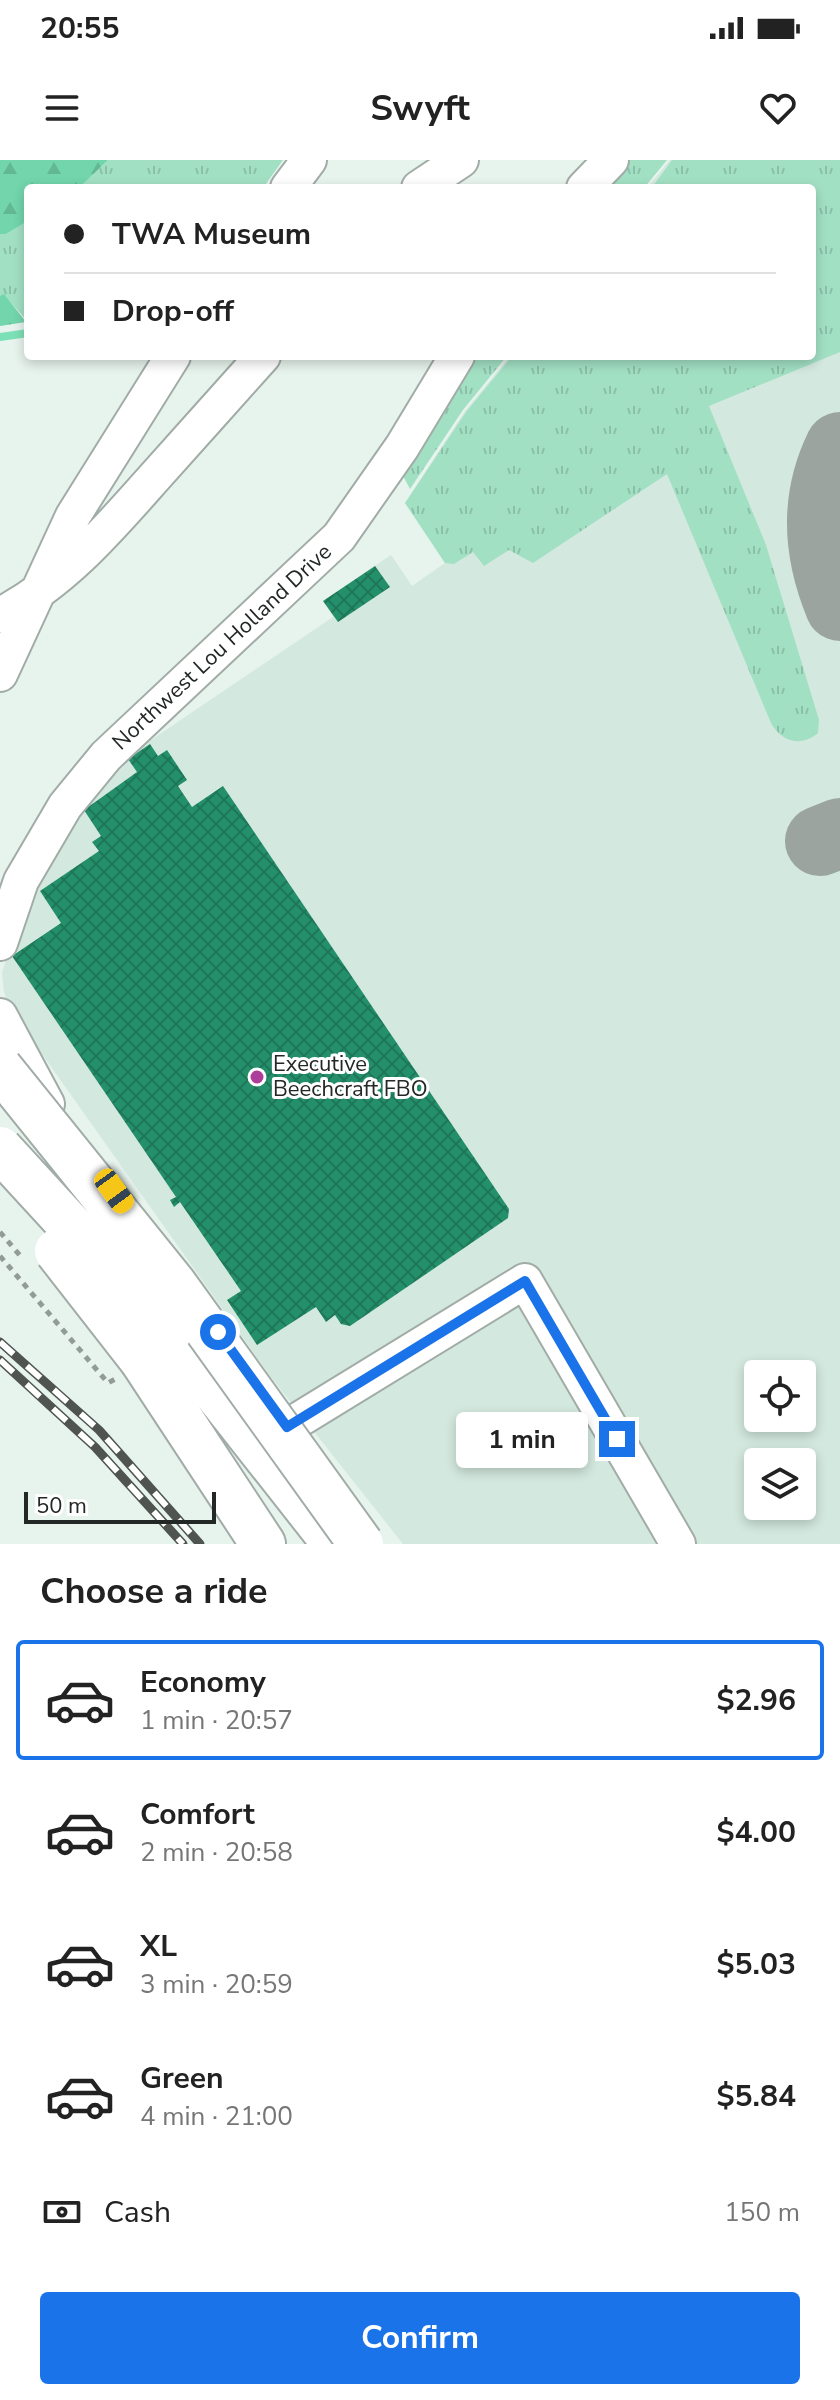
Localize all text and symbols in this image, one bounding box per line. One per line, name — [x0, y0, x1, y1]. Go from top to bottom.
text: 20:55 — [40, 8, 119, 49]
text: Swyft — [370, 84, 470, 133]
icon: menu — [40, 86, 84, 130]
icon: heart — [756, 86, 800, 130]
text: TWA Museum — [112, 214, 311, 255]
text: Drop-off — [112, 291, 234, 332]
street label: Northwest Lou Holland Drive — [106, 537, 338, 757]
place label: Executive Beechcraft FBO — [273, 1049, 428, 1104]
marker: Executive Beechcraft FBO — [248, 1068, 266, 1086]
car — [90, 1165, 138, 1217]
route start — [200, 1314, 236, 1350]
map controls — [744, 1360, 816, 1520]
button: locate — [744, 1360, 816, 1432]
callout: 1 min — [457, 1411, 589, 1467]
route end — [599, 1421, 635, 1457]
text: 1 min — [488, 1422, 556, 1457]
button: layers — [744, 1448, 816, 1520]
scale bar — [24, 1488, 216, 1524]
text: 50 m — [36, 1491, 87, 1521]
text: Choose a ride — [40, 1567, 268, 1616]
text: Economy — [140, 1662, 266, 1703]
icon: car — [44, 1664, 116, 1736]
text: $2.96 — [717, 1680, 796, 1721]
text: 1 min · 20:57 — [140, 1703, 293, 1738]
text: Comfort — [140, 1794, 255, 1835]
icon: car — [44, 1796, 116, 1868]
text: $4.00 — [717, 1812, 796, 1853]
text: 2 min · 20:58 — [140, 1835, 293, 1870]
text: XL — [140, 1926, 177, 1967]
icon: car — [44, 1928, 116, 2000]
text: $5.03 — [717, 1944, 796, 1985]
text: 3 min · 20:59 — [140, 1967, 293, 2002]
text: Green — [140, 2058, 224, 2099]
icon: car — [44, 2060, 116, 2132]
text: $5.84 — [717, 2076, 796, 2117]
text: 4 min · 21:00 — [140, 2099, 293, 2134]
icon: cash — [40, 2190, 84, 2234]
text: Cash — [104, 2192, 171, 2233]
text: 150 m — [724, 2195, 800, 2230]
button: Confirm — [40, 2292, 800, 2384]

